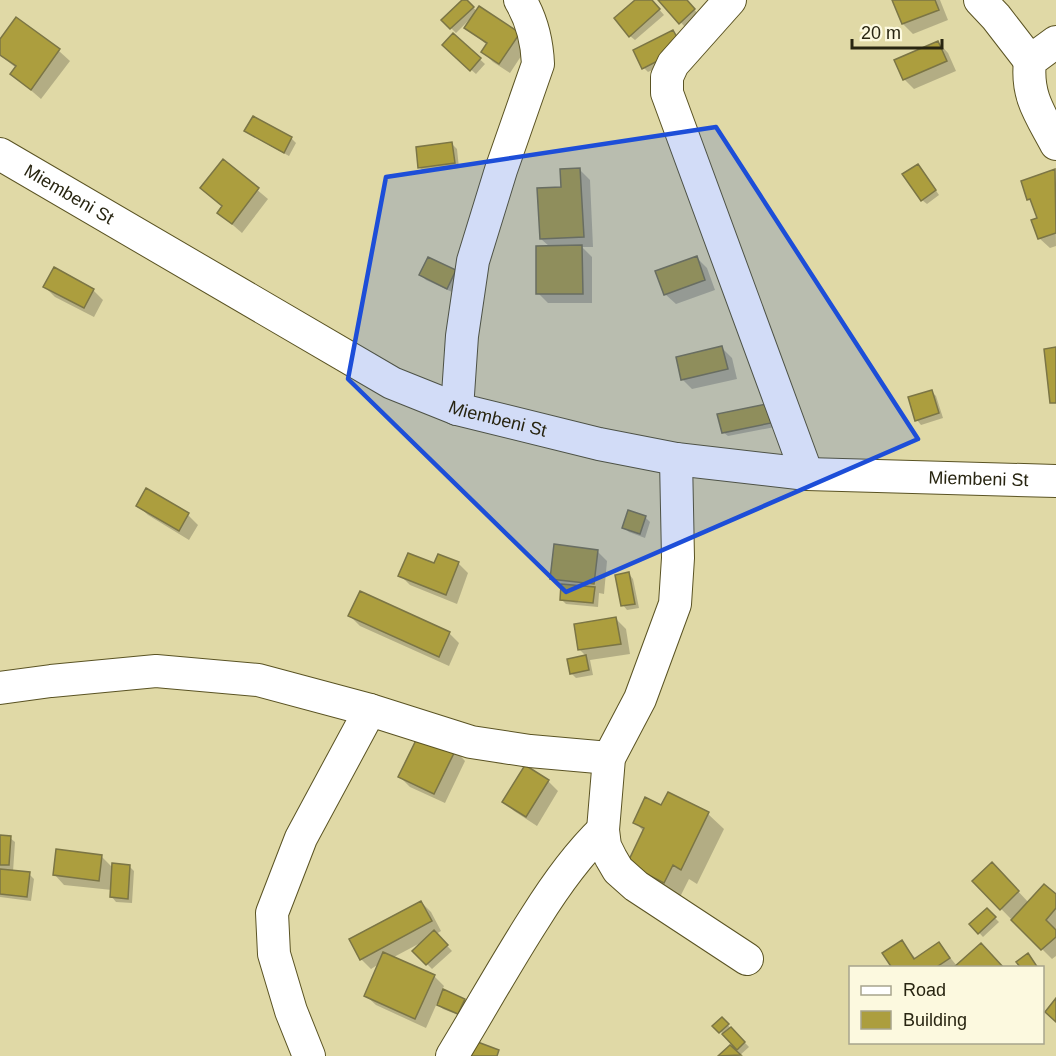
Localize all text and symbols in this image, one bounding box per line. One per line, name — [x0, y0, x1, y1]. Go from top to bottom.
scale bar — [852, 12, 942, 50]
text: 20 m — [861, 23, 901, 43]
street label: Miembeni St — [21, 160, 117, 228]
street label: Miembeni St — [446, 397, 549, 441]
street label: Miembeni St — [928, 467, 1029, 490]
legend — [849, 966, 1044, 1044]
text: Road — [903, 980, 946, 1000]
text: Building — [903, 1010, 967, 1030]

